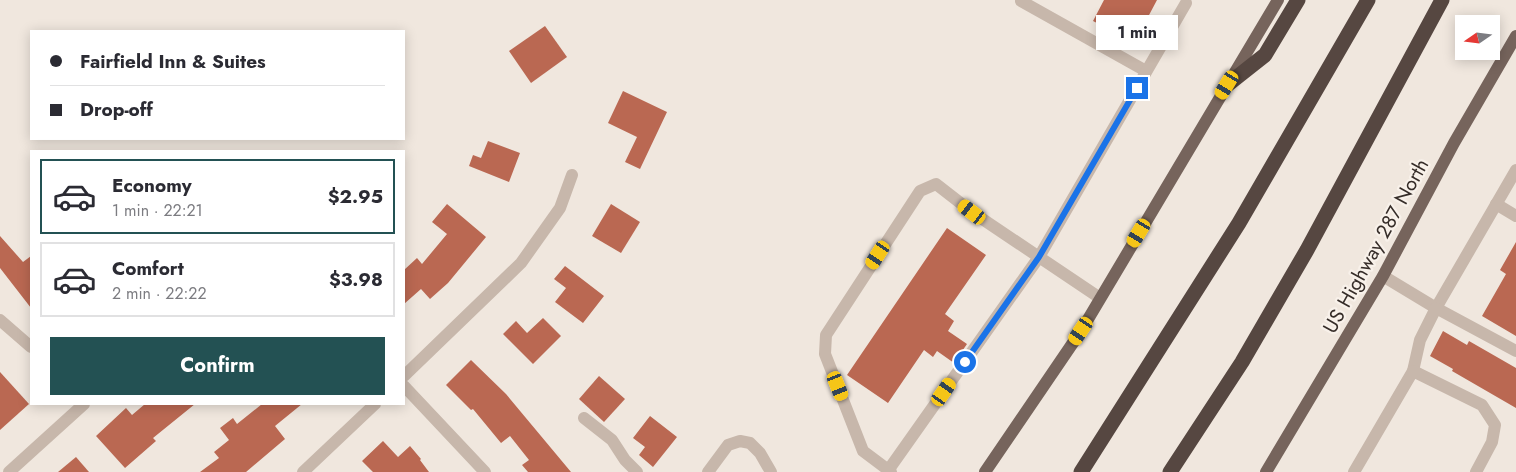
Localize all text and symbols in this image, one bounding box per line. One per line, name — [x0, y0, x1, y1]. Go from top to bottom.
north arrow — [1455, 15, 1500, 60]
map controls — [1455, 15, 1500, 60]
callout: 1 min — [1096, 16, 1178, 51]
text: 1 min — [1117, 21, 1157, 44]
text: Fairfield Inn & Suites — [80, 48, 266, 75]
car — [1212, 68, 1241, 102]
route end — [1126, 77, 1148, 99]
text: Drop-off — [80, 96, 153, 123]
street label: US Highway 287 North — [1316, 153, 1436, 339]
text: Economy — [112, 172, 192, 199]
icon: car — [52, 174, 97, 219]
text: $2.95 — [328, 183, 383, 210]
car — [955, 197, 988, 227]
text: 1 min · 22:21 — [112, 199, 203, 222]
car — [1124, 216, 1153, 250]
car — [863, 238, 892, 272]
text: Comfort — [112, 255, 184, 282]
icon: car — [52, 257, 97, 302]
text: $3.98 — [329, 266, 383, 293]
text: 2 min · 22:22 — [112, 282, 207, 305]
car — [1066, 314, 1095, 348]
button: Confirm — [50, 337, 385, 395]
route start — [954, 351, 976, 373]
car — [825, 369, 850, 403]
car — [929, 375, 958, 409]

